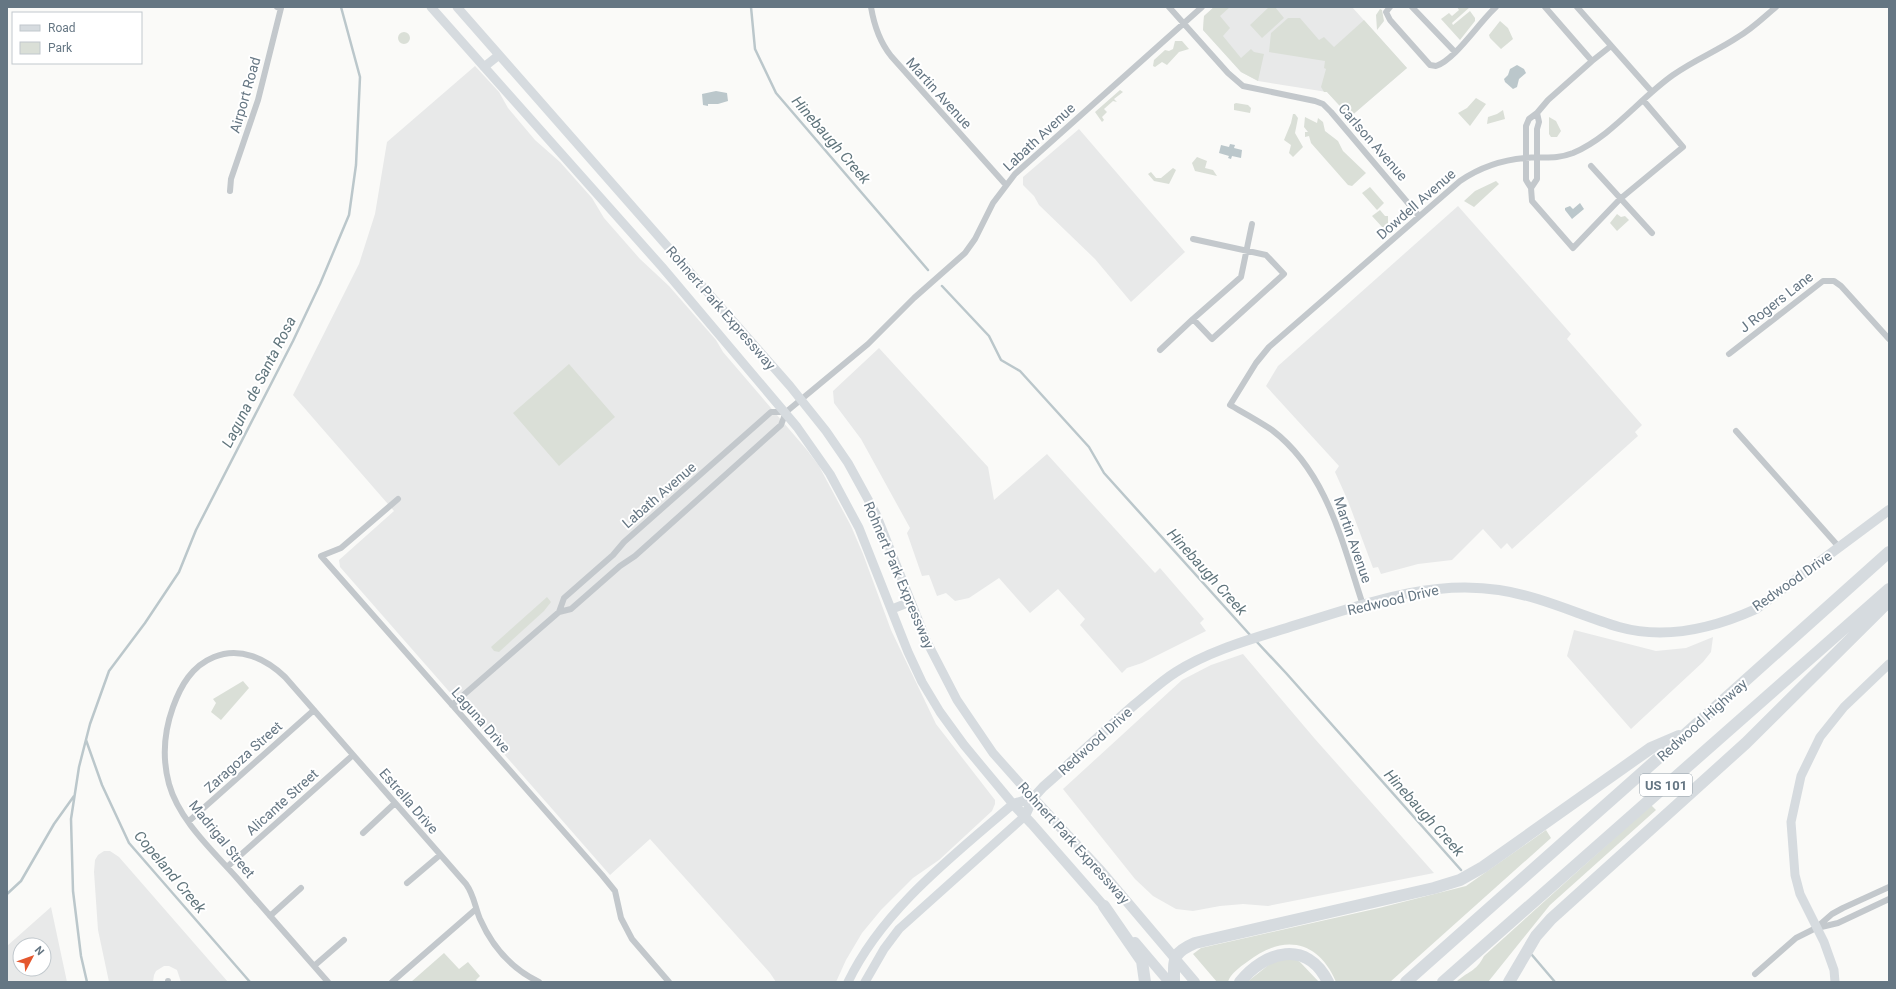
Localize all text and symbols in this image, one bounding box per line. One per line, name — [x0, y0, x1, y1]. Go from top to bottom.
legend — [12, 12, 142, 64]
text: Road — [48, 21, 76, 35]
text: Park — [48, 41, 73, 55]
street label: Martin Avenue — [903, 54, 975, 132]
street label: Airport Road — [227, 55, 263, 135]
water label: Hinebaugh Creek — [788, 92, 875, 188]
street label: Labath Avenue — [1000, 100, 1078, 174]
street label: Carlson Avenue — [1335, 100, 1411, 184]
street label: Dowdell Avenue — [1373, 165, 1459, 243]
street label: Rohnert Park Expressway — [663, 243, 779, 373]
street label: J Rogers Lane — [1736, 268, 1816, 336]
water label: Laguna de Santa Rosa — [218, 313, 300, 451]
street label: Labath Avenue — [619, 459, 699, 531]
street label: Martin Avenue — [1331, 495, 1375, 585]
street label: Rohnert Park Expressway — [861, 499, 937, 651]
water label: Hinebaugh Creek — [1163, 525, 1251, 620]
street label: Redwood Drive — [1749, 548, 1835, 614]
street label: Redwood Drive — [1346, 582, 1440, 618]
street label: Redwood Highway — [1654, 675, 1751, 765]
street label: Laguna Drive — [448, 684, 514, 756]
street label: Redwood Drive — [1055, 704, 1135, 778]
street label: Zaragoza Street — [201, 718, 285, 796]
street label: Alicante Street — [243, 765, 321, 838]
street label: Estrella Drive — [376, 765, 442, 837]
water label: Hinebaugh Creek — [1380, 766, 1468, 861]
road number: US 101 — [1640, 774, 1692, 796]
street label: Rohnert Park Expressway — [1015, 779, 1133, 907]
street label: Madrigal Street — [186, 797, 258, 881]
water label: Copeland Creek — [130, 827, 210, 917]
north arrow — [12, 937, 52, 977]
text: N — [32, 944, 47, 958]

